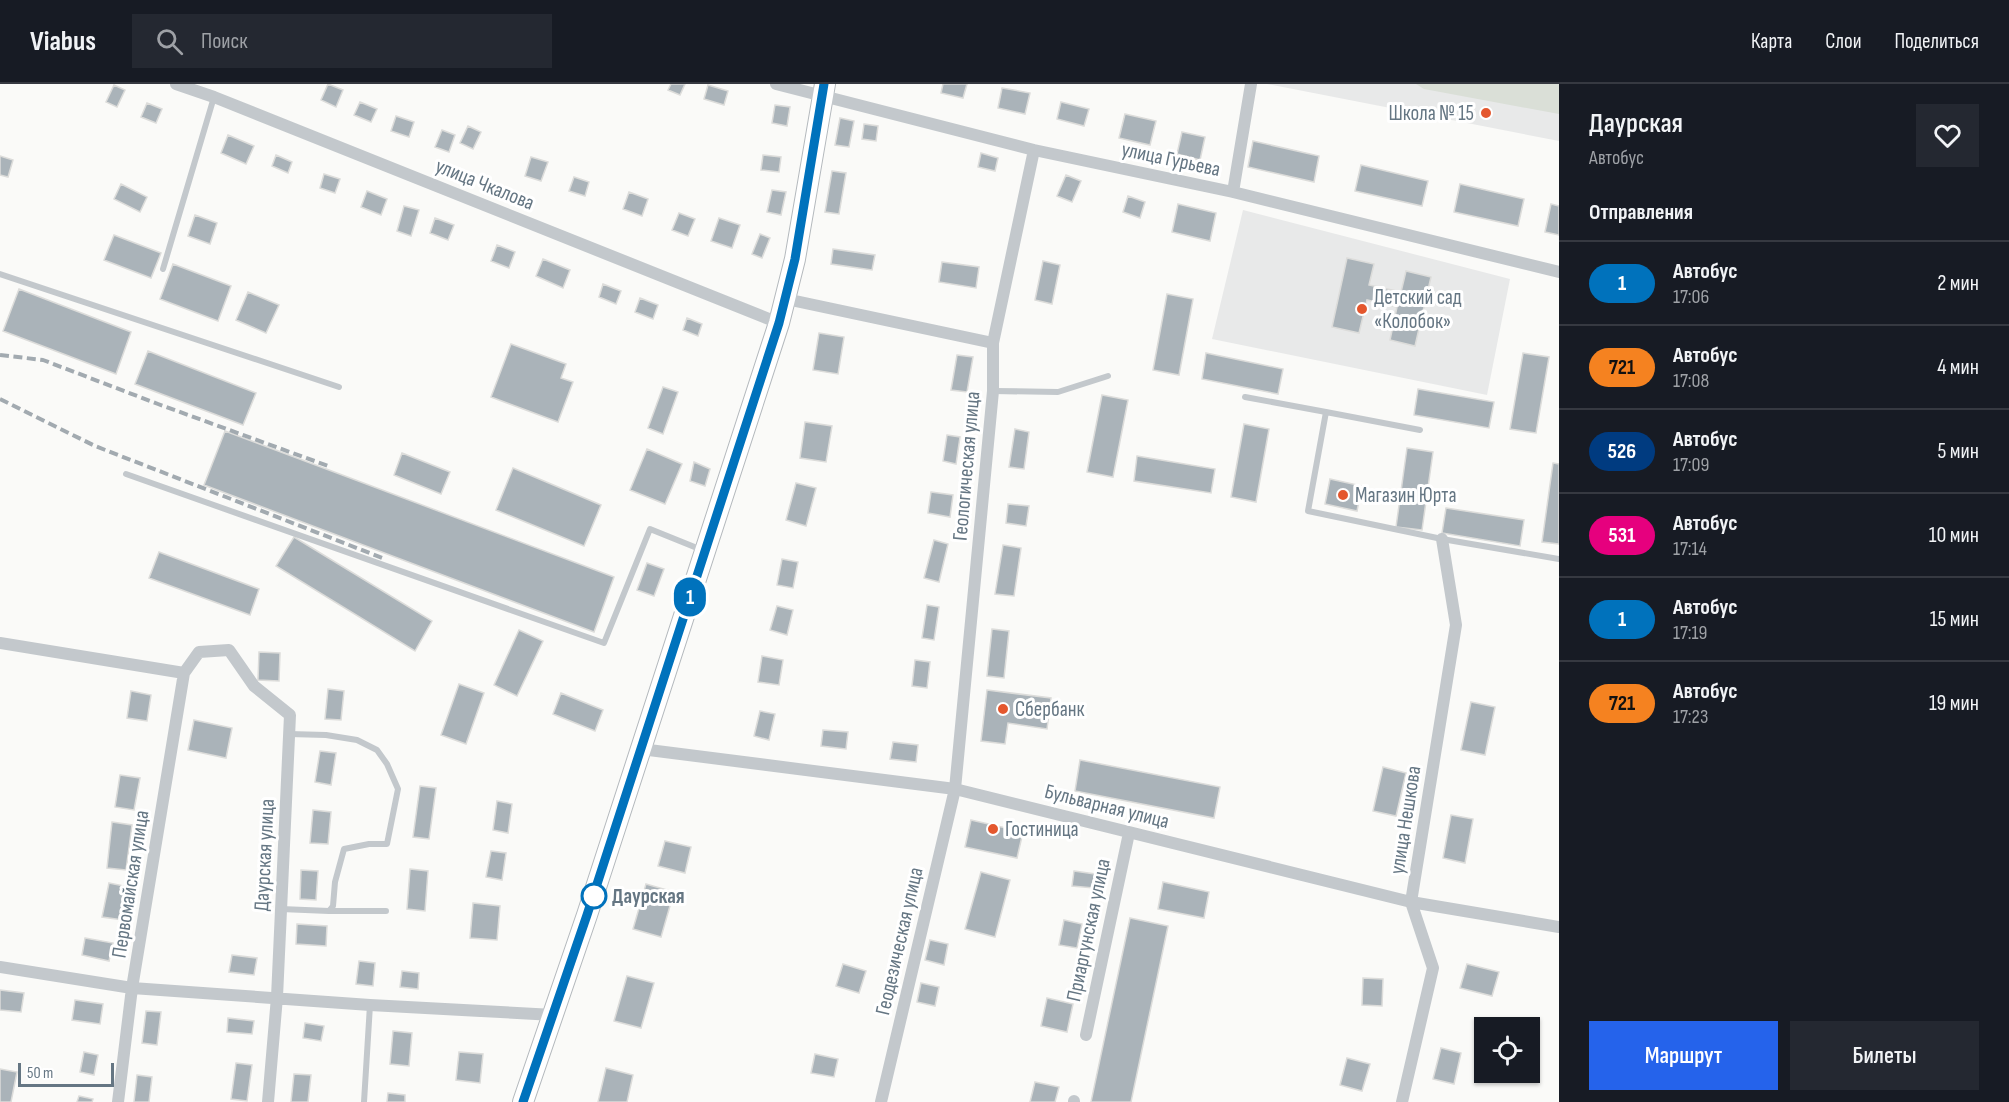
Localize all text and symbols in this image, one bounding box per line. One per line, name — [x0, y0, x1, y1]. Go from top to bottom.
search box — [132, 14, 552, 68]
text: Viabus — [30, 25, 96, 58]
icon: search — [153, 25, 186, 58]
text: Поиск — [201, 28, 247, 55]
text: Карта — [1751, 29, 1792, 54]
text: Слои — [1825, 29, 1861, 54]
text: Поделиться — [1894, 29, 1979, 54]
place label: Школа № 15 — [1388, 101, 1474, 126]
button: heart — [1916, 104, 1979, 167]
marker: Школа № 15 — [1479, 106, 1493, 120]
text: Даурская — [1589, 107, 1683, 140]
street label: улица Гурьева — [1119, 137, 1223, 182]
text: Автобус — [1589, 146, 1644, 170]
street label: улица Чкалова — [432, 153, 538, 216]
text: Отправления — [1589, 199, 1693, 226]
text: Автобус — [1673, 258, 1738, 285]
text: 2 мин — [1937, 270, 1979, 297]
text: 1 — [1618, 271, 1626, 296]
place label: Детский сад «Колобок» — [1374, 285, 1462, 334]
text: 17:06 — [1673, 285, 1709, 309]
marker: Детский сад «Колобок» — [1355, 302, 1369, 316]
text: Автобус — [1673, 342, 1738, 369]
text: 4 мин — [1937, 354, 1979, 381]
text: 721 — [1609, 355, 1635, 380]
text: 17:08 — [1673, 369, 1709, 393]
street label: Геологическая улица — [948, 390, 985, 542]
text: Автобус — [1673, 426, 1738, 453]
text: 5 мин — [1938, 438, 1979, 465]
text: 526 — [1608, 439, 1636, 464]
text: 17:09 — [1673, 453, 1709, 477]
place label: Магазин Юрта — [1355, 483, 1457, 508]
marker: Магазин Юрта — [1336, 488, 1350, 502]
text: Автобус — [1673, 510, 1738, 537]
text: 10 мин — [1929, 522, 1979, 549]
text: 531 — [1609, 523, 1635, 548]
text: 17:14 — [1673, 537, 1707, 561]
line badge: 1 — [670, 578, 710, 616]
text: 1 — [686, 585, 694, 610]
text: Автобус — [1673, 594, 1738, 621]
text: 15 мин — [1930, 606, 1979, 633]
text: 1 — [1618, 607, 1626, 632]
text: 17:19 — [1673, 621, 1707, 645]
text: Автобус — [1673, 678, 1738, 705]
text: 19 мин — [1929, 690, 1979, 717]
text: 721 — [1609, 691, 1635, 716]
place label: Сбербанк — [1015, 697, 1085, 722]
marker: Сбербанк — [996, 702, 1010, 716]
text: 17:23 — [1673, 705, 1708, 729]
street label: улица Нешкова — [1385, 764, 1426, 876]
street label: Бульварная улица — [1042, 779, 1172, 834]
street label: Даурская улица — [249, 798, 280, 912]
street label: Первомайская улица — [106, 809, 154, 960]
place label: Гостиница — [1005, 817, 1079, 842]
marker: Гостиница — [986, 822, 1000, 836]
street label: Приаргунская улица — [1061, 856, 1116, 1004]
street label: Геодезическая улица — [870, 865, 929, 1017]
marker: Даурская — [581, 883, 607, 909]
place label: Даурская — [612, 884, 685, 909]
map controls — [1474, 1017, 1540, 1083]
button: locate — [1474, 1017, 1540, 1083]
button: Маршрут — [1589, 1021, 1778, 1090]
button: Билеты — [1790, 1021, 1979, 1090]
scale bar — [18, 1060, 114, 1088]
text: 50 m — [27, 1064, 53, 1083]

